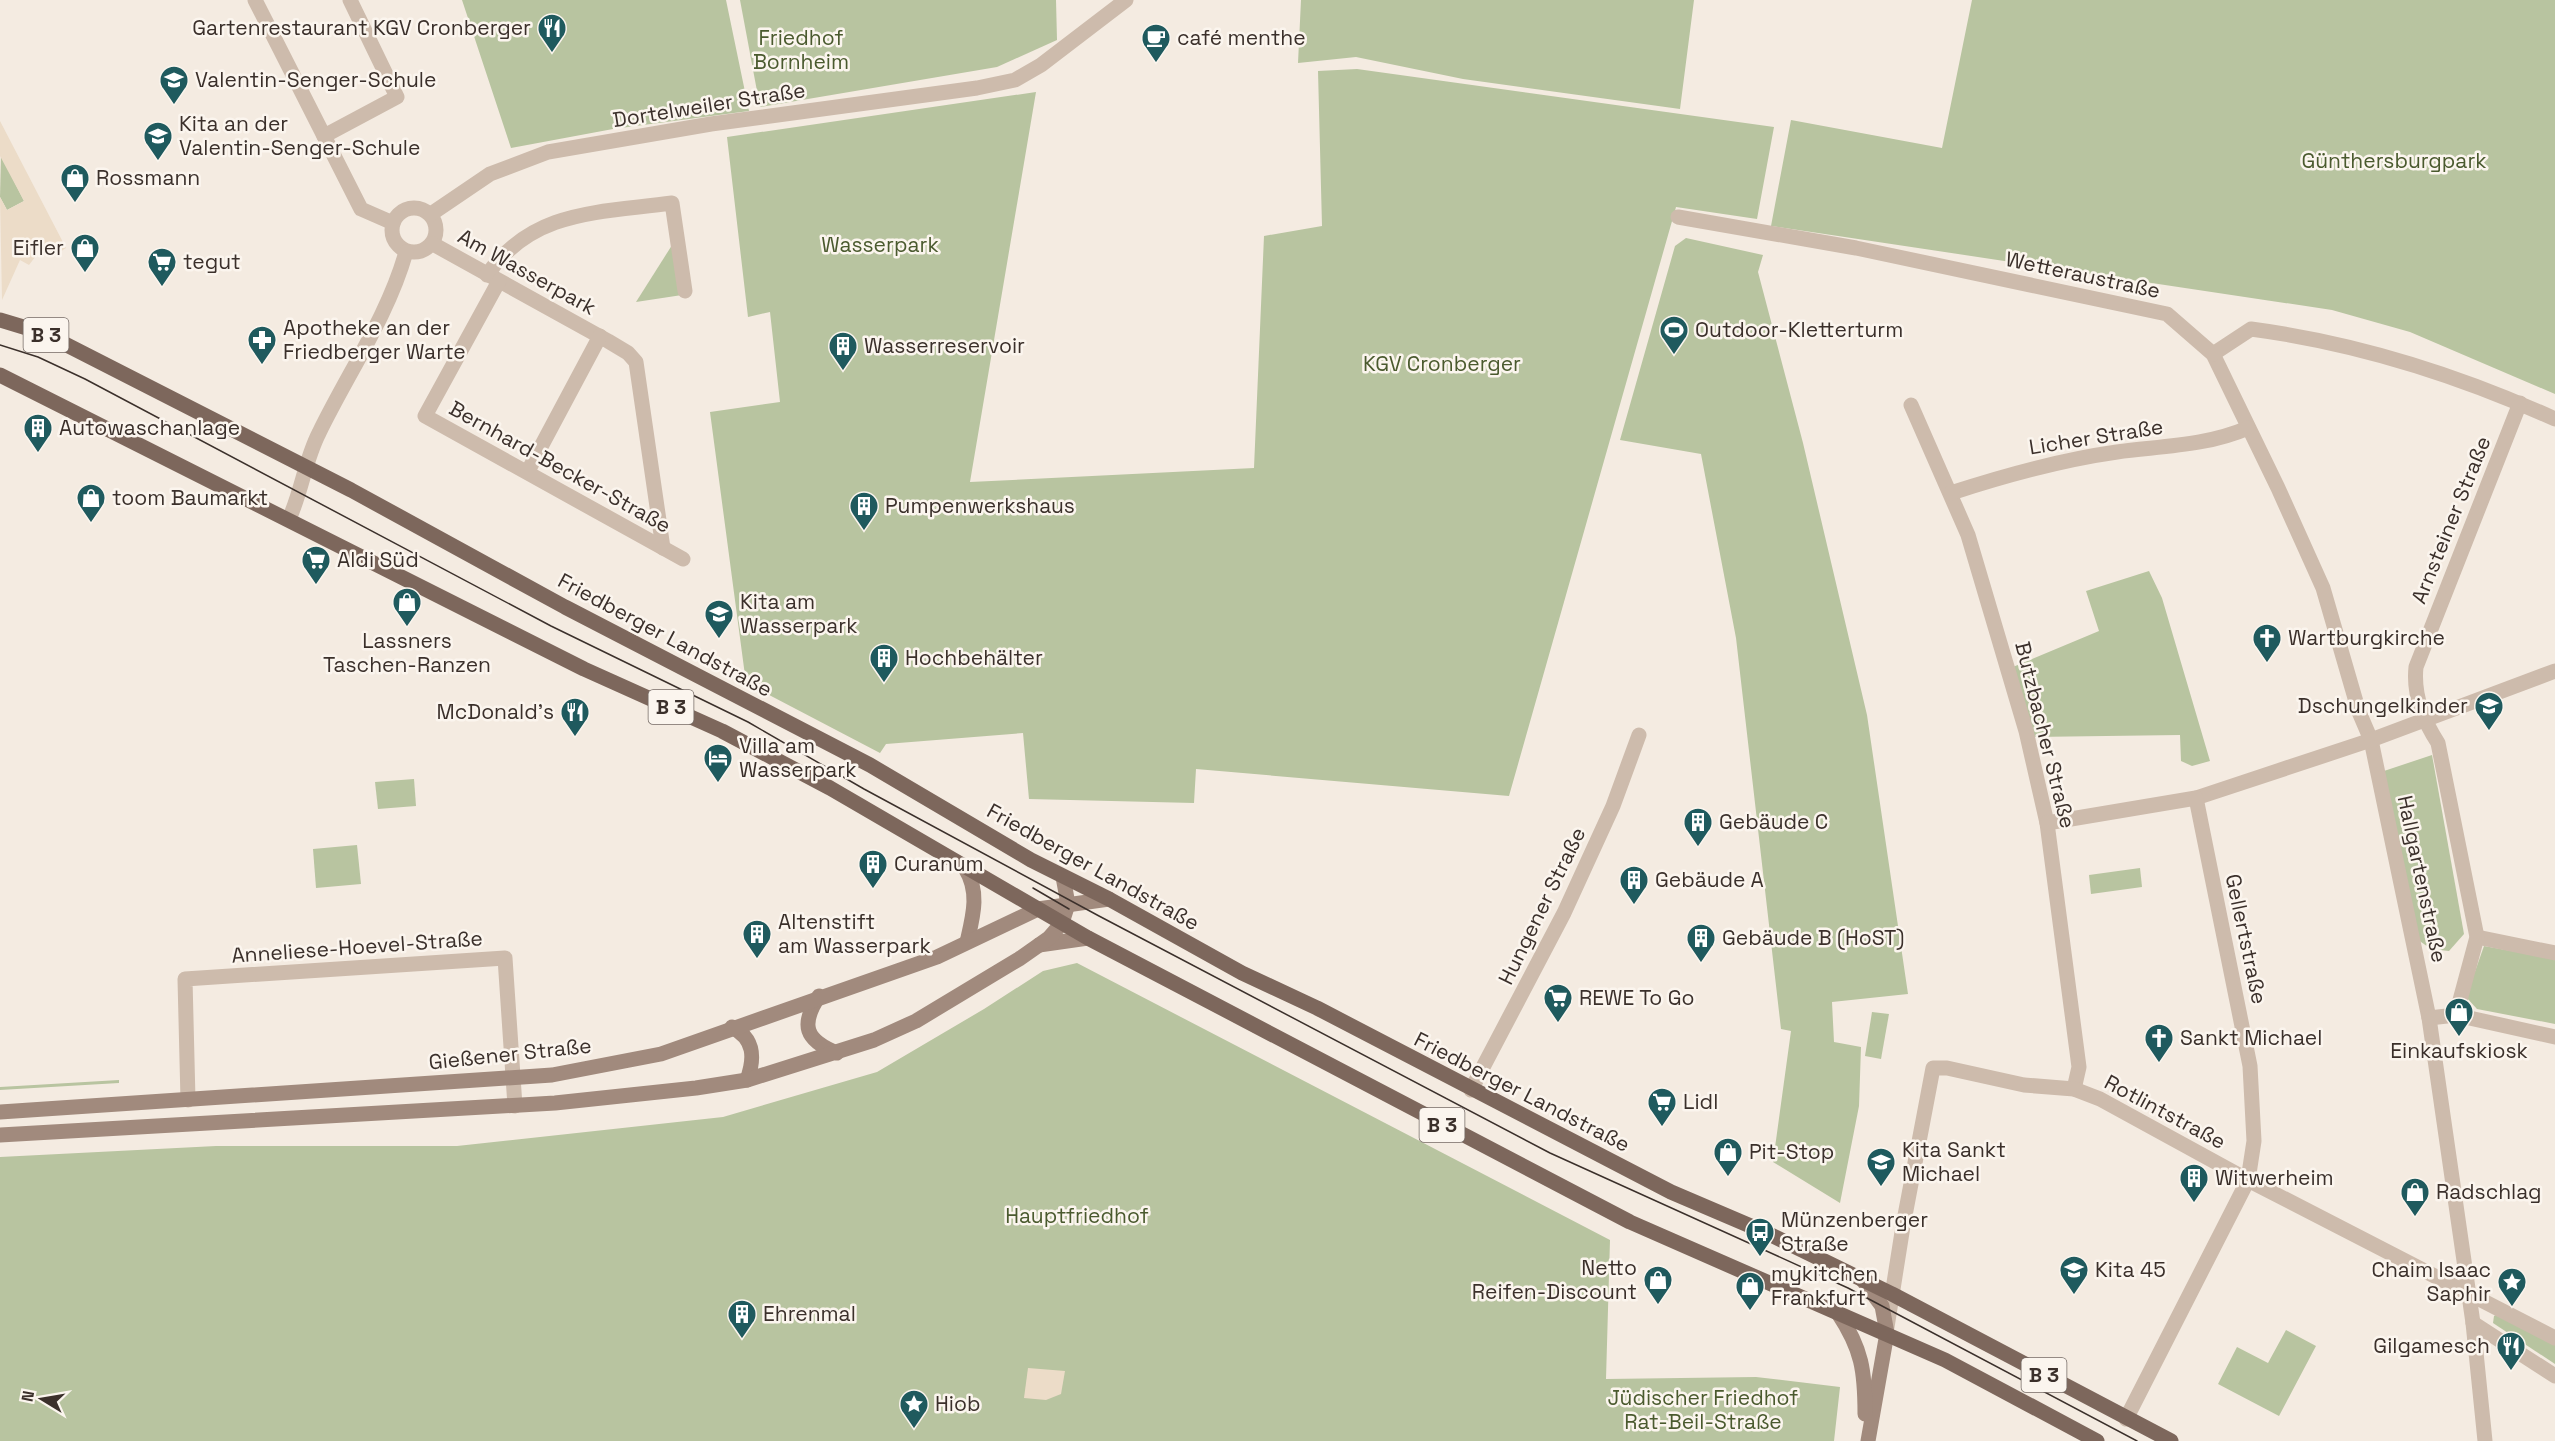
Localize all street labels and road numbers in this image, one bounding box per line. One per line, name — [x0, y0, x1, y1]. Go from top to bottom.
street label: Dortelweiler Straße — [611, 76, 807, 133]
street label: Am Wasserpark — [453, 222, 601, 321]
street label: Wetteraustraße — [2003, 245, 2163, 304]
road number: B 3 — [24, 318, 68, 352]
street label: Bernhard-Becker-Straße — [445, 394, 676, 539]
street label: Licher Straße — [2027, 413, 2165, 460]
street label: Arnsteiner Straße — [2405, 432, 2496, 607]
street label: Friedberger Landstraße — [553, 567, 777, 703]
street label: Butzbacher Straße — [2009, 639, 2082, 831]
road number: B 3 — [648, 690, 694, 724]
street label: Hallgartenstraße — [2392, 793, 2453, 965]
street label: Friedberger Landstraße — [982, 797, 1204, 936]
street label: Hungener Straße — [1492, 823, 1591, 989]
street label: Gellertstraße — [2220, 871, 2273, 1006]
street label: Anneliese-Hoevel-Straße — [230, 924, 483, 969]
street label: Friedberger Landstraße — [1410, 1025, 1635, 1158]
street label: Gießener Straße — [427, 1032, 593, 1075]
street label: Rotlintstraße — [2100, 1068, 2231, 1155]
road number: B 3 — [1420, 1108, 1464, 1142]
road number: B 3 — [2022, 1358, 2066, 1392]

